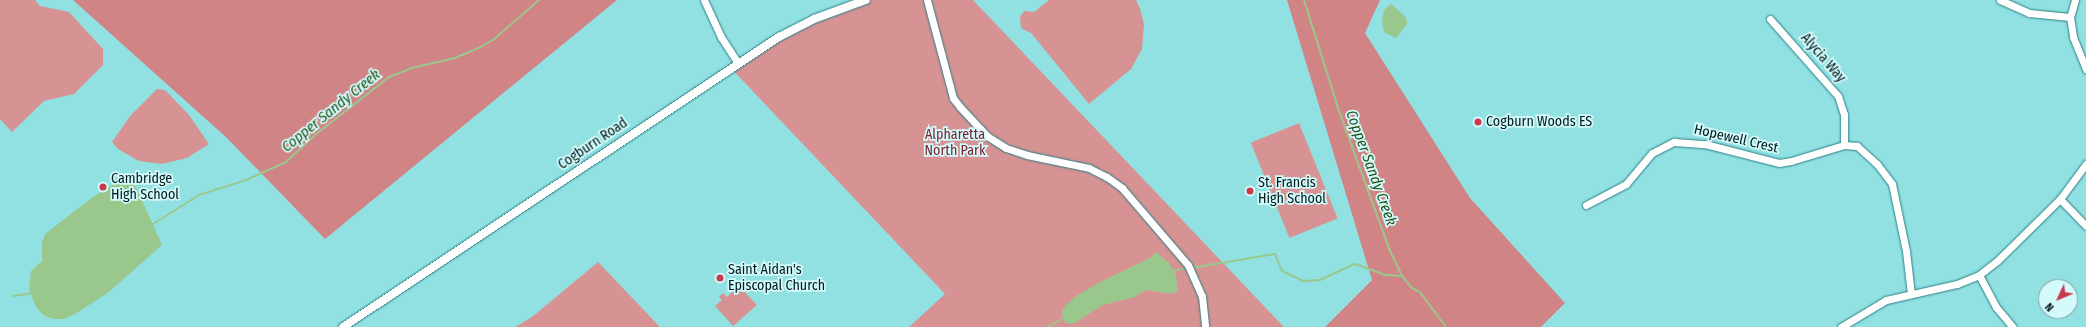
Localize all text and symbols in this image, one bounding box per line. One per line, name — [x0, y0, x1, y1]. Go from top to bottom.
street label: Alycia Way — [1797, 30, 1849, 86]
water label: Copper Sandy Creek — [278, 66, 384, 156]
water label: Copper Sandy Creek — [1342, 108, 1400, 228]
place label: Cogburn Woods ES — [1486, 114, 1592, 130]
street label: Cogburn Road — [555, 115, 631, 173]
marker: Cogburn Woods ES — [1473, 117, 1483, 127]
street label: Hopewell Crest — [1692, 121, 1780, 157]
park label: Alpharetta North Park — [925, 127, 985, 160]
place label: Cambridge High School — [111, 171, 179, 204]
place label: St. Francis High School — [1258, 175, 1326, 208]
marker: Cambridge High School — [98, 182, 108, 192]
marker: St. Francis High School — [1245, 186, 1255, 196]
place label: Saint Aidan's Episcopal Church — [728, 262, 825, 294]
marker: Saint Aidan's Episcopal Church — [715, 273, 725, 283]
north arrow — [2038, 279, 2078, 319]
text: N — [2043, 300, 2057, 314]

